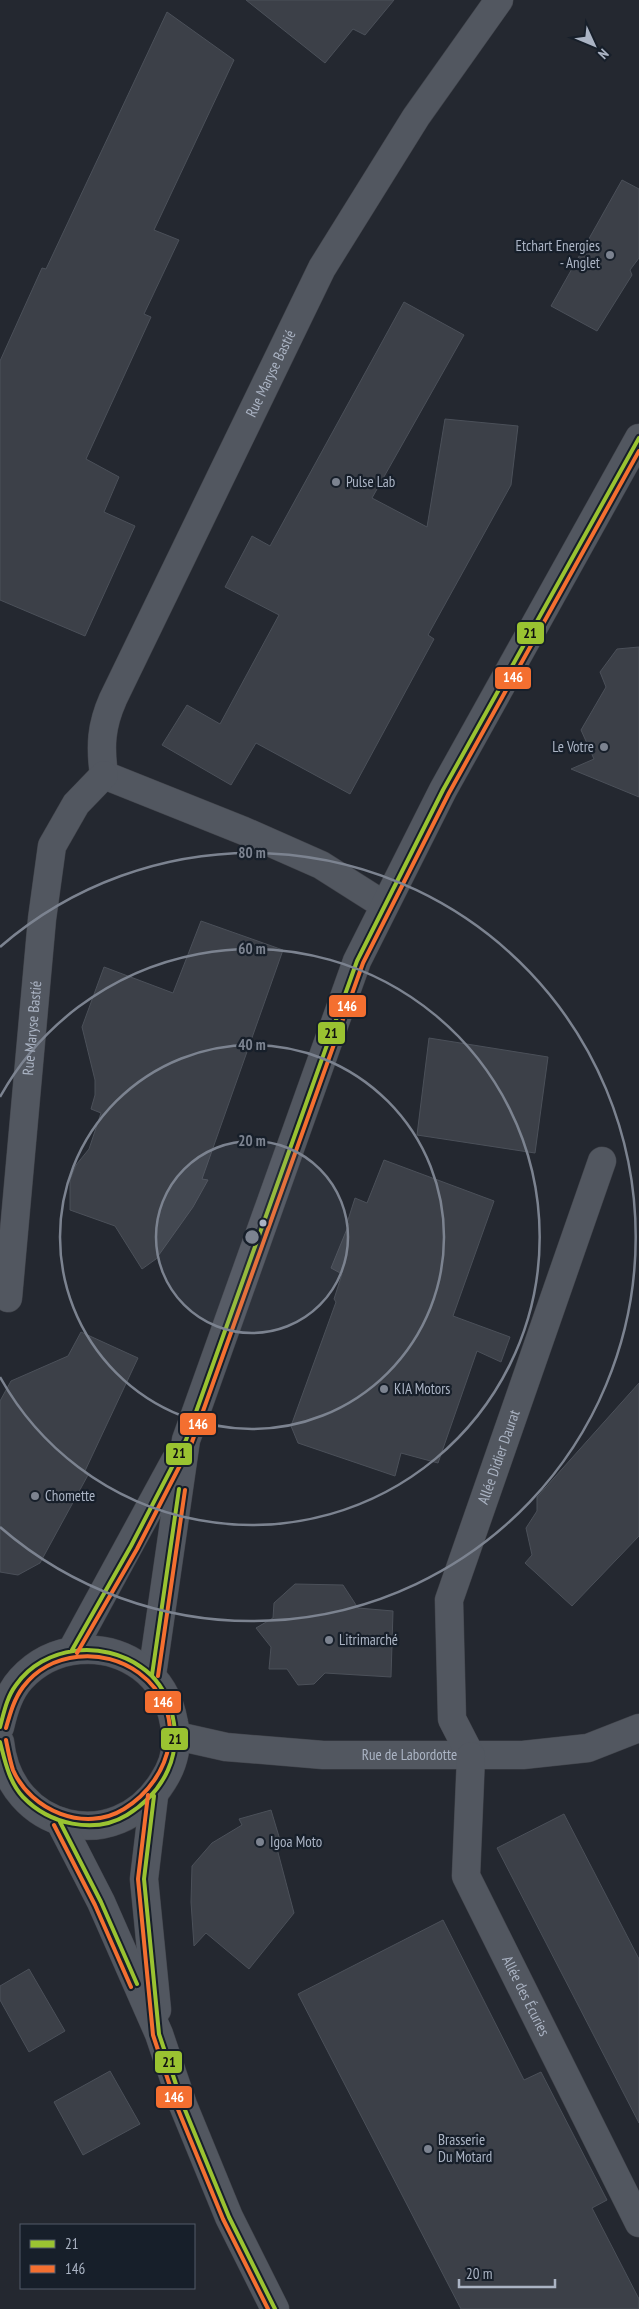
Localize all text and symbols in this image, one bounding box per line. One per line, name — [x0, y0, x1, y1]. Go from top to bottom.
north arrow — [569, 20, 619, 70]
text: N — [594, 45, 612, 63]
place label: Etchart Energies - Anglet — [516, 236, 600, 272]
marker: Etchart Energies - Anglet — [604, 249, 616, 261]
street label: Rue Maryse Bastié — [241, 327, 300, 420]
place label: Pulse Lab — [346, 472, 395, 491]
marker: Pulse Lab — [330, 476, 342, 488]
line badge: 21 — [516, 621, 545, 645]
text: 21 — [523, 624, 537, 642]
line badge: 146 — [494, 666, 532, 690]
text: 146 — [503, 668, 523, 686]
place label: Le Votre — [552, 737, 594, 756]
marker: Le Votre — [598, 741, 610, 753]
text: 80 m — [238, 843, 266, 862]
text: 60 m — [238, 939, 266, 958]
street label: Rue Maryse Bastié — [18, 980, 45, 1076]
line badge: 146 — [328, 994, 367, 1018]
text: 146 — [337, 997, 357, 1015]
line badge: 21 — [317, 1021, 346, 1045]
text: 21 — [324, 1024, 338, 1042]
text: 40 m — [238, 1035, 266, 1054]
text: 20 m — [238, 1131, 266, 1150]
unlabelled marker — [258, 1218, 268, 1228]
centre of rings — [243, 1228, 261, 1246]
place label: KIA Motors — [394, 1379, 450, 1398]
marker: KIA Motors — [378, 1383, 390, 1395]
street label: Allée Didier Daurat — [473, 1407, 524, 1507]
line badge: 146 — [179, 1412, 217, 1436]
text: 146 — [188, 1415, 208, 1433]
line badge: 21 — [165, 1442, 193, 1466]
text: 21 — [172, 1444, 186, 1462]
place label: Chomette — [45, 1486, 95, 1505]
marker: Chomette — [29, 1490, 41, 1502]
place label: Litrimarché — [339, 1630, 398, 1649]
marker: Litrimarché — [323, 1634, 335, 1646]
line badge: 146 — [144, 1690, 182, 1714]
text: 146 — [153, 1693, 173, 1711]
line badge: 21 — [160, 1727, 189, 1751]
text: 21 — [168, 1730, 182, 1748]
street label: Rue de Labordotte — [362, 1745, 457, 1764]
place label: Igoa Moto — [270, 1832, 322, 1851]
marker: Igoa Moto — [254, 1836, 266, 1848]
street label: Allée des Écuries — [498, 1952, 554, 2039]
line badge: 21 — [154, 2050, 183, 2074]
text: 21 — [162, 2053, 176, 2071]
line badge: 146 — [155, 2085, 193, 2109]
text: 146 — [164, 2088, 184, 2106]
place label: Brasserie Du Motard — [438, 2130, 492, 2166]
marker: Brasserie Du Motard — [422, 2143, 434, 2155]
legend — [20, 2224, 195, 2289]
text: 21 — [65, 2234, 79, 2253]
scale bar — [459, 2256, 555, 2288]
text: 146 — [65, 2259, 86, 2278]
text: 20 m — [466, 2264, 492, 2283]

